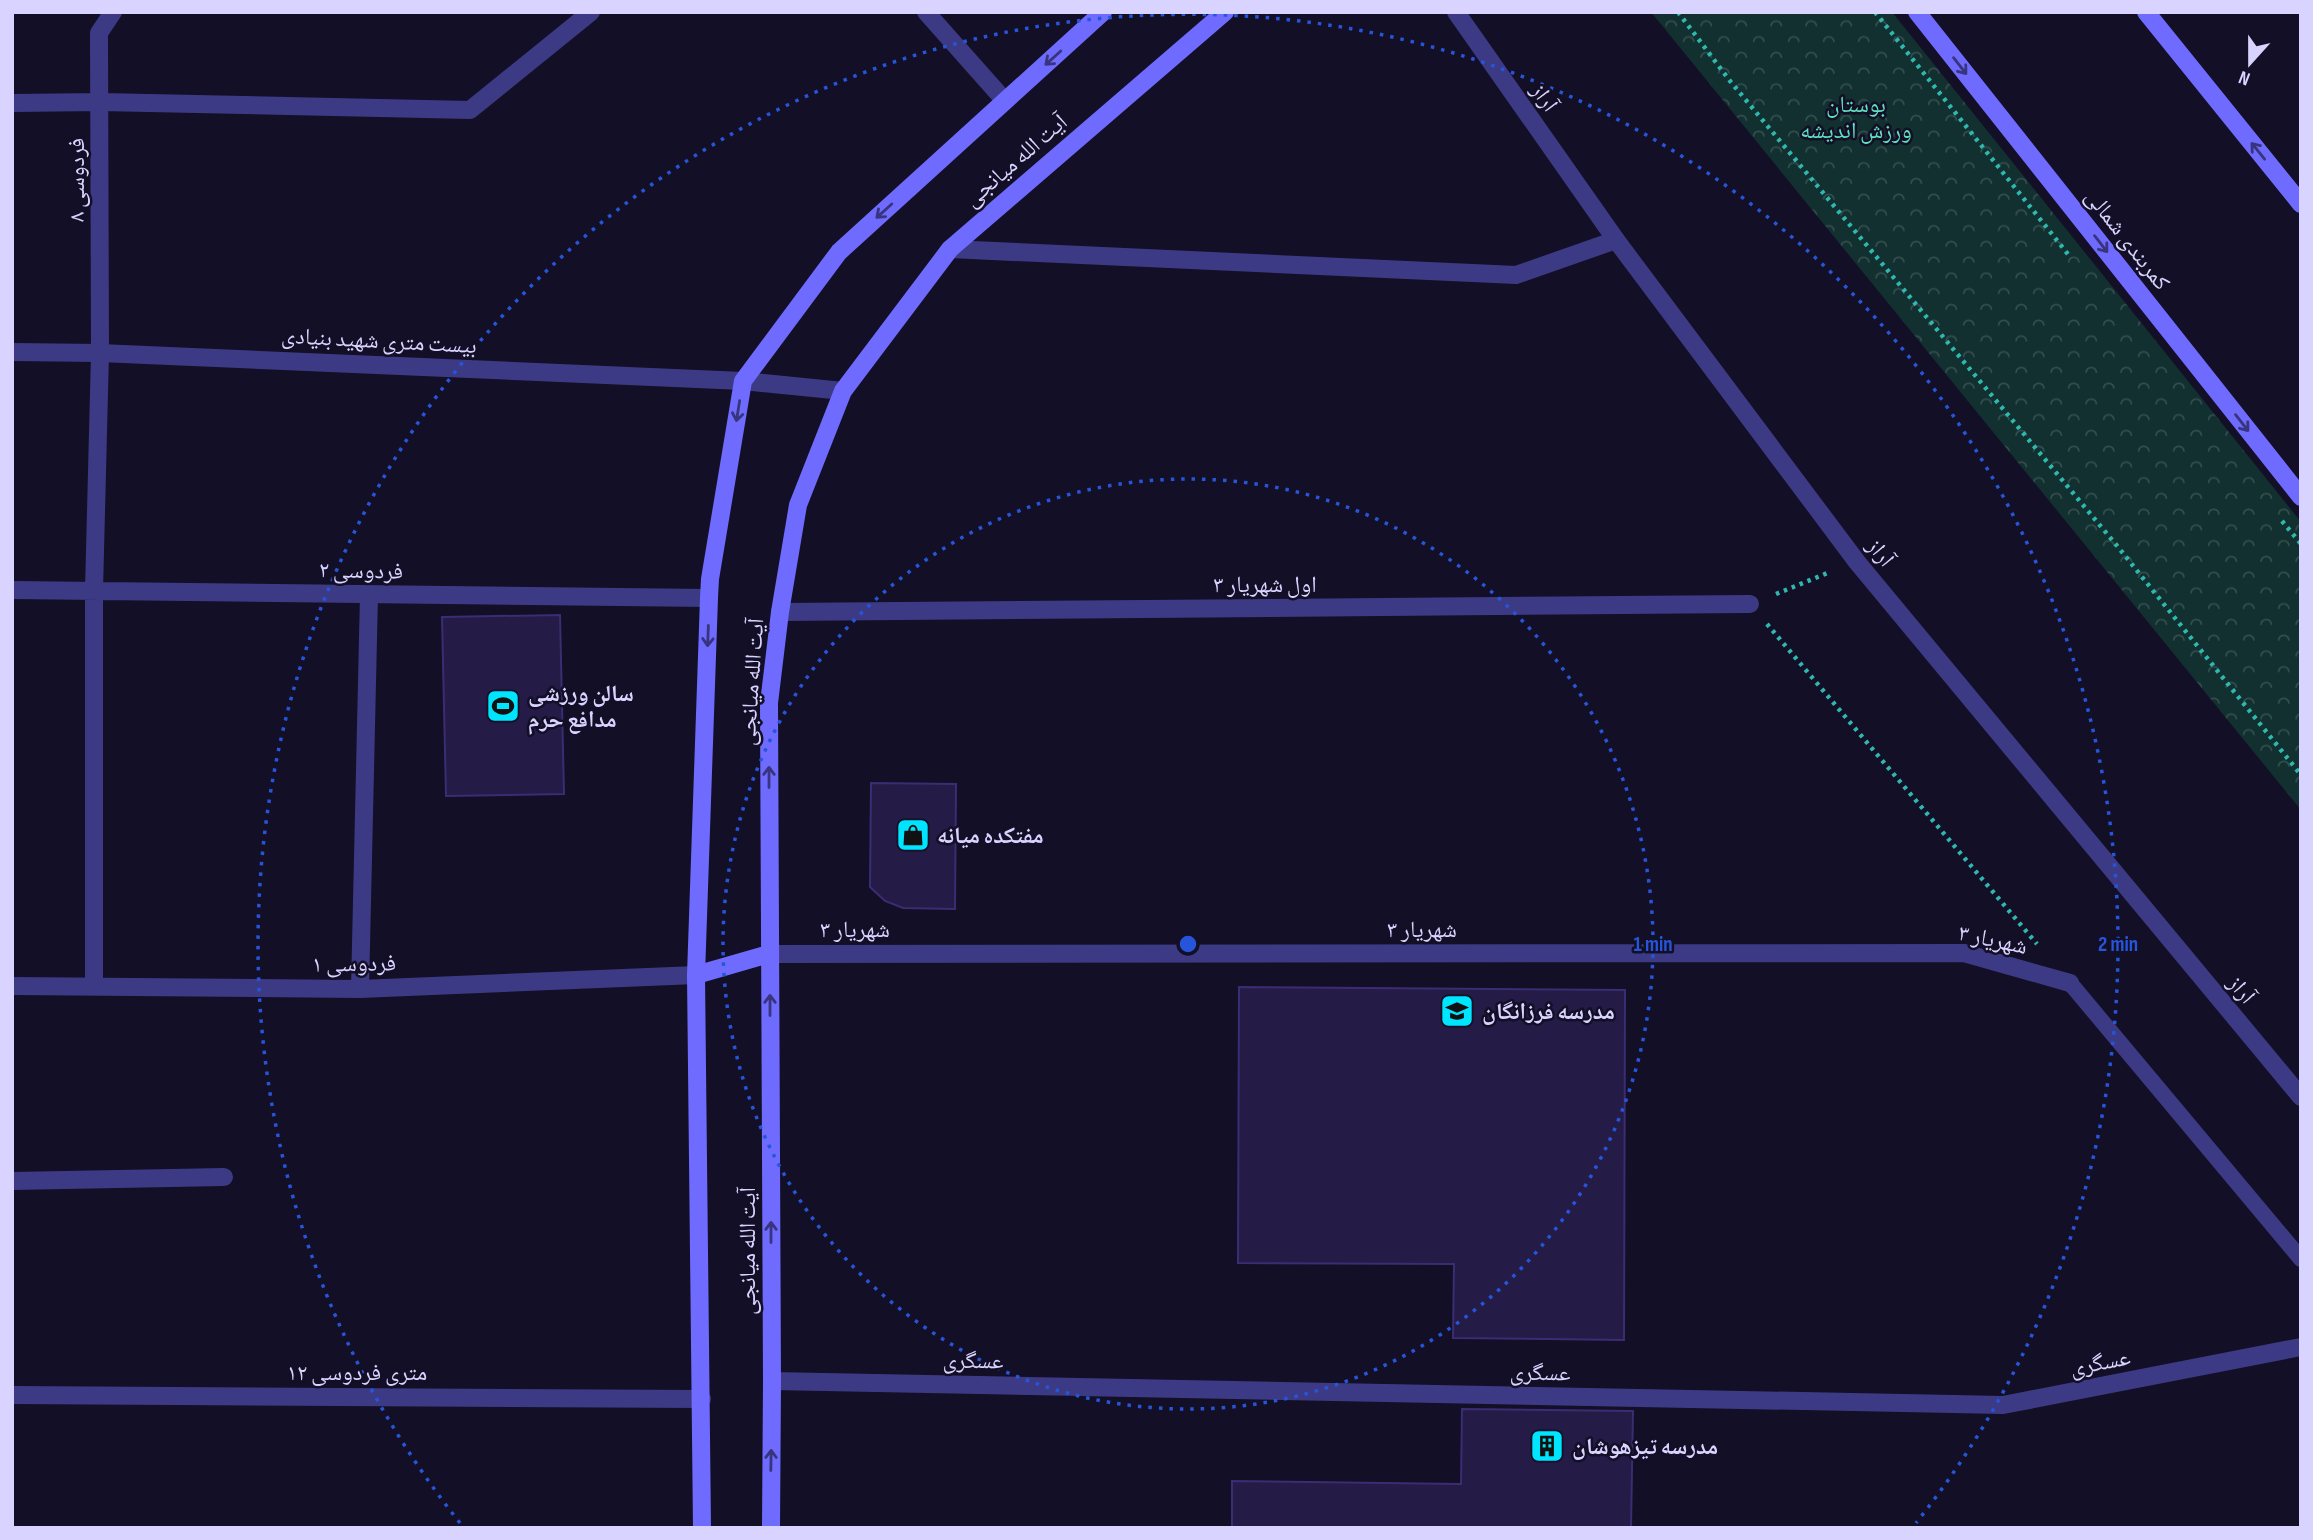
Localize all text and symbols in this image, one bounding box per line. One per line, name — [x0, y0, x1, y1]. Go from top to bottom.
north arrow — [2215, 28, 2285, 98]
one-way arrow — [1044, 50, 1062, 66]
one-way arrow — [1952, 56, 1967, 74]
text: N — [2236, 65, 2253, 90]
street label: آراز — [1524, 77, 1565, 118]
park label: بوستان ورزش اندیشه — [1800, 91, 1912, 145]
street label: آیت الله میانجی — [958, 107, 1074, 213]
street label: فردوسی ۸ — [63, 138, 91, 222]
one-way arrow — [2250, 143, 2266, 161]
street label: کمربندی شمالی — [2079, 183, 2176, 296]
one-way arrow — [875, 203, 893, 219]
one-way arrow — [2093, 235, 2109, 253]
street label: بیست متری شهید بنیادی — [280, 322, 477, 360]
one-way arrow — [731, 399, 744, 422]
one-way arrow — [2234, 413, 2250, 431]
street label: آراز — [1860, 532, 1901, 573]
street label: فردوسی ۲ — [319, 556, 403, 586]
street label: اول شهریار ۳ — [1213, 571, 1317, 599]
street label: آیت الله میانجی — [734, 616, 771, 747]
one-way arrow — [701, 624, 714, 647]
place label: سالن ورزشی مدافع حرم — [528, 680, 634, 735]
sports icon: سالن ورزشی مدافع حرم — [484, 687, 522, 725]
one-way arrow — [763, 766, 776, 789]
shop icon: مفتکده میانه — [894, 816, 932, 854]
place label: مفتکده میانه — [937, 822, 1044, 850]
street label: شهریار ۳ — [820, 916, 890, 944]
street label: شهریار ۳ — [1387, 916, 1457, 944]
street label: شهریار ۳ — [1956, 919, 2030, 961]
centre of rings — [1176, 932, 1200, 956]
text: 1 min — [1633, 932, 1673, 957]
text: 2 min — [2098, 932, 2138, 957]
street label: فردوسی ۱ — [312, 949, 396, 979]
street label: آراز — [2221, 969, 2262, 1011]
school or university icon: مدرسه فرزانگان — [1438, 992, 1476, 1030]
one-way arrow — [763, 993, 777, 1016]
place label: مدرسه فرزانگان — [1482, 998, 1615, 1026]
street label: آیت الله میانجی — [734, 1186, 762, 1315]
one-way arrow — [764, 1221, 778, 1244]
street label: عسگری — [2068, 1343, 2133, 1383]
street label: عسگری — [942, 1346, 1004, 1376]
street label: عسگری — [1509, 1358, 1571, 1388]
street label: ۱۲ متری فردوسی — [287, 1359, 427, 1387]
building icon: مدرسه تیزهوشان — [1528, 1427, 1566, 1465]
place label: مدرسه تیزهوشان — [1572, 1433, 1718, 1461]
one-way arrow — [765, 1448, 778, 1471]

